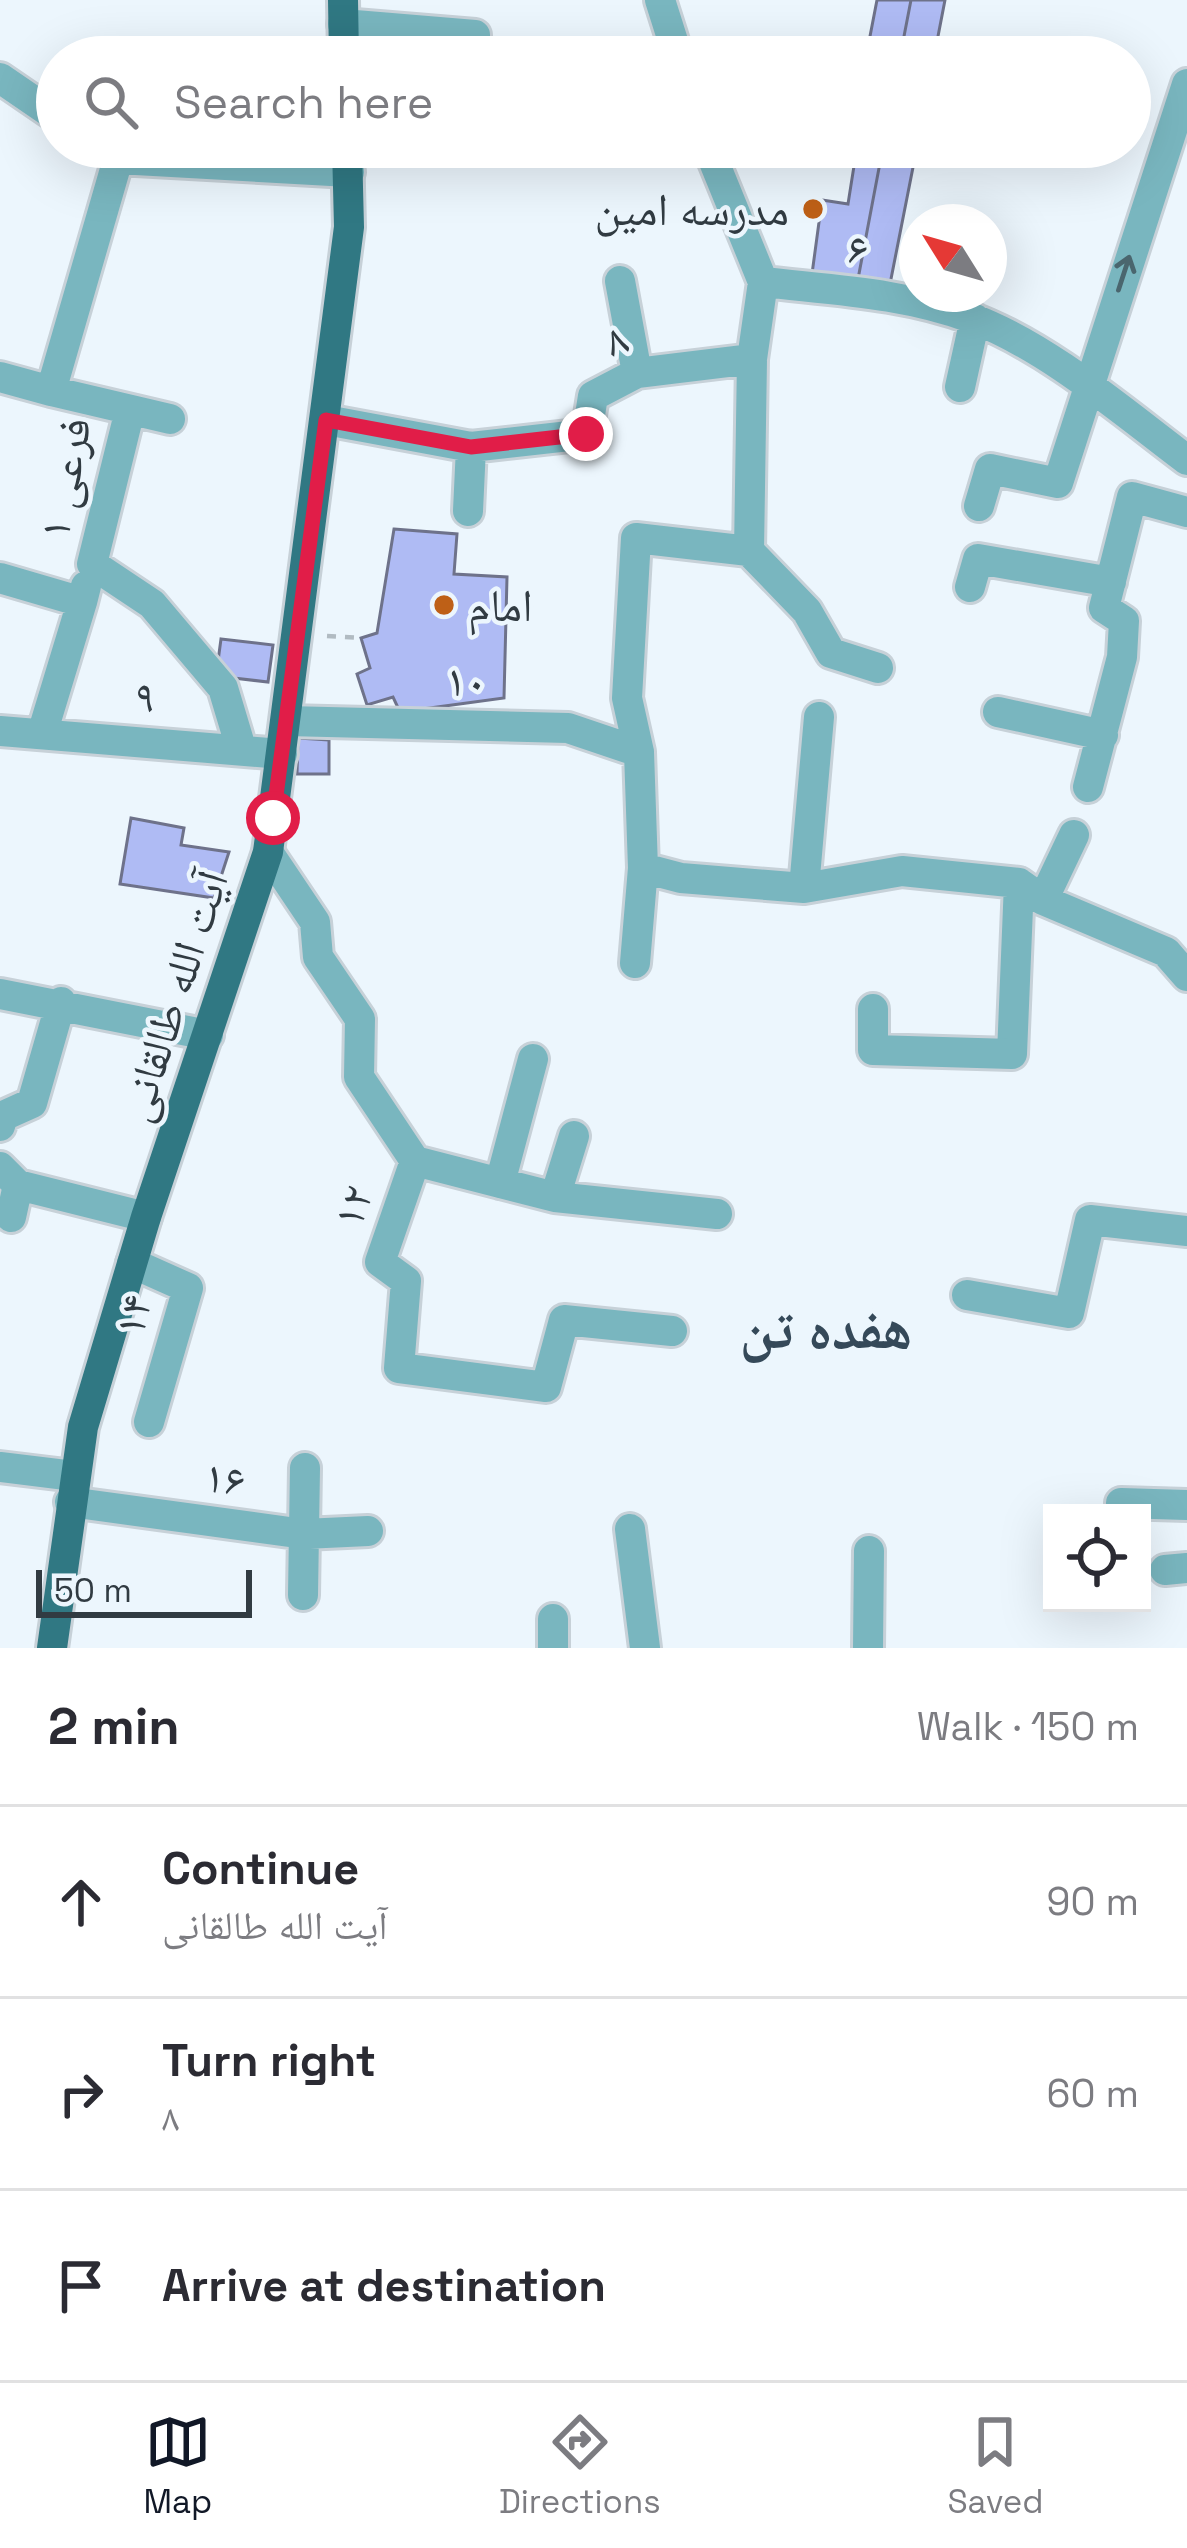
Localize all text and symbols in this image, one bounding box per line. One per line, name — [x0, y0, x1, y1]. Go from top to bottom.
search box — [36, 36, 1151, 168]
icon: search — [78, 69, 144, 135]
text: Search here — [174, 74, 433, 131]
place label: مدرسه امین — [595, 181, 789, 238]
marker: مدرسه امین — [800, 196, 826, 222]
north arrow — [899, 204, 1007, 312]
street label: ۶ — [844, 219, 871, 278]
one-way arrow — [1114, 255, 1136, 293]
street label: ۸ — [597, 309, 635, 370]
route end — [559, 407, 613, 461]
street label: فرعی ۱ — [25, 413, 104, 544]
place label: امام — [468, 577, 533, 636]
marker: امام — [431, 592, 457, 618]
street label: ۱۰ — [445, 652, 487, 709]
street label: ۹ — [133, 667, 157, 726]
route start — [246, 791, 300, 845]
street label: آیت الله طالقانی — [106, 862, 241, 1129]
street label: ۱۲ — [319, 1178, 386, 1235]
street label: ۱۴ — [100, 1289, 165, 1342]
district label: هفده تن — [740, 1293, 912, 1366]
street label: ۱۶ — [201, 1447, 249, 1510]
map controls — [1043, 1504, 1151, 1612]
button: locate — [1043, 1504, 1151, 1612]
scale bar — [36, 1564, 252, 1617]
text: 50 m — [54, 1570, 132, 1612]
text: 2 min — [48, 1694, 180, 1759]
text: Walk · 150 m — [917, 1702, 1139, 1751]
text: Continue — [162, 1840, 359, 1897]
icon: ahead — [48, 1869, 114, 1935]
text: 90 m — [1047, 1877, 1139, 1926]
text: آیت الله طالقانی — [162, 1901, 388, 1950]
text: Turn right — [162, 2032, 376, 2089]
icon: right — [48, 2061, 114, 2127]
text: 60 m — [1047, 2069, 1139, 2118]
text: ۸ — [162, 2093, 180, 2142]
icon: arrive — [48, 2253, 114, 2319]
text: Arrive at destination — [162, 2257, 606, 2314]
tab: Map — [143, 2409, 212, 2523]
tab: Directions — [499, 2409, 661, 2523]
tab: Saved — [947, 2409, 1044, 2523]

